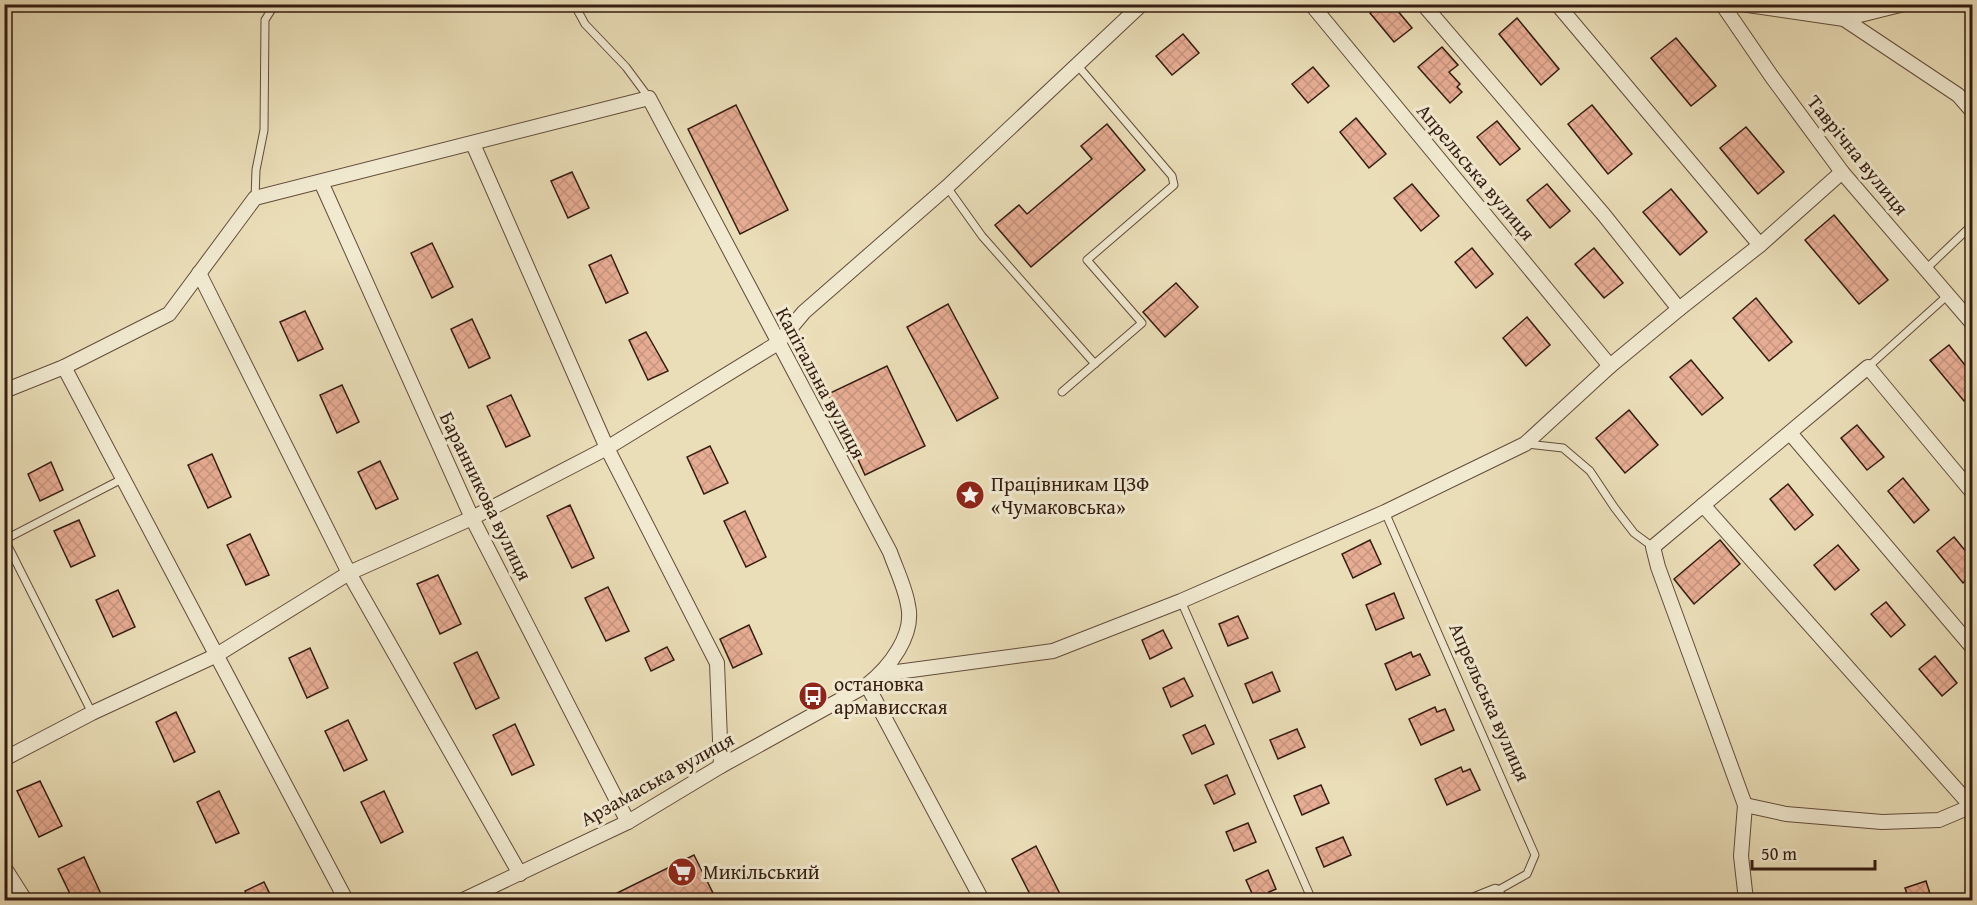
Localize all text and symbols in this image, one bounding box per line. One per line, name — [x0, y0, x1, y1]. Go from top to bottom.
street label: Таврічна вулиця — [1801, 88, 1916, 221]
street label: Апрельська вулиця — [1410, 97, 1542, 247]
street label: Капітальна вулиця — [769, 302, 874, 464]
street label: Баранникова вулиця — [433, 406, 540, 585]
place label: Працівникам ЦЗФ «Чумаковська» — [991, 469, 1149, 521]
place icon: Працівникам ЦЗФ «Чумаковська» — [954, 479, 986, 511]
street label: Апрельська вулиця — [1442, 618, 1538, 786]
place label: остановка армависская — [834, 669, 948, 721]
bus stop icon: остановка армависская — [797, 680, 829, 712]
street label: Арзамаська вулиця — [575, 724, 739, 833]
scale bar — [1752, 833, 1875, 871]
text: 50 m — [1761, 840, 1797, 867]
supermarket icon: Микільський — [666, 856, 698, 888]
place label: Микільський — [703, 857, 820, 886]

